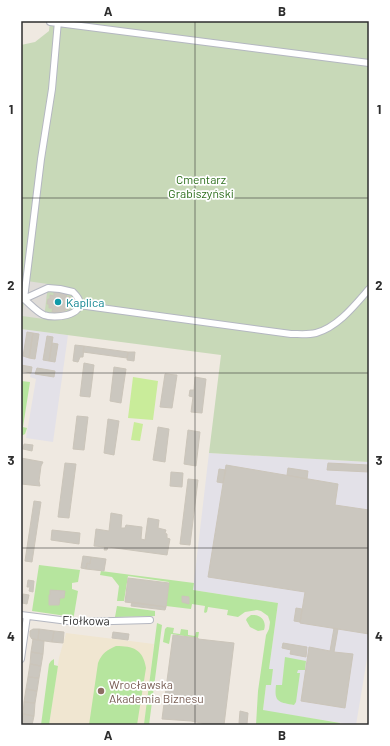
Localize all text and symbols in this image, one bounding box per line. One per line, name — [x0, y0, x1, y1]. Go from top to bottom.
text: A — [104, 3, 113, 19]
text: B — [278, 3, 286, 19]
text: 1 — [9, 101, 13, 117]
text: 1 — [377, 101, 381, 117]
park label: Cmentarz Grabiszyński — [168, 172, 234, 200]
text: 2 — [7, 277, 15, 293]
text: 2 — [375, 277, 383, 293]
place label: Kaplica — [66, 295, 104, 309]
marker: Kaplica — [53, 297, 63, 307]
text: 3 — [7, 452, 15, 468]
text: 3 — [375, 452, 383, 468]
street label: Fiołkowa — [62, 613, 110, 627]
text: 4 — [7, 628, 15, 644]
text: 4 — [375, 628, 383, 644]
place label: Wrocławska Akademia Biznesu — [109, 677, 204, 705]
marker: Wrocławska Akademia Biznesu — [96, 686, 106, 696]
text: A — [104, 727, 113, 743]
text: B — [278, 727, 286, 743]

